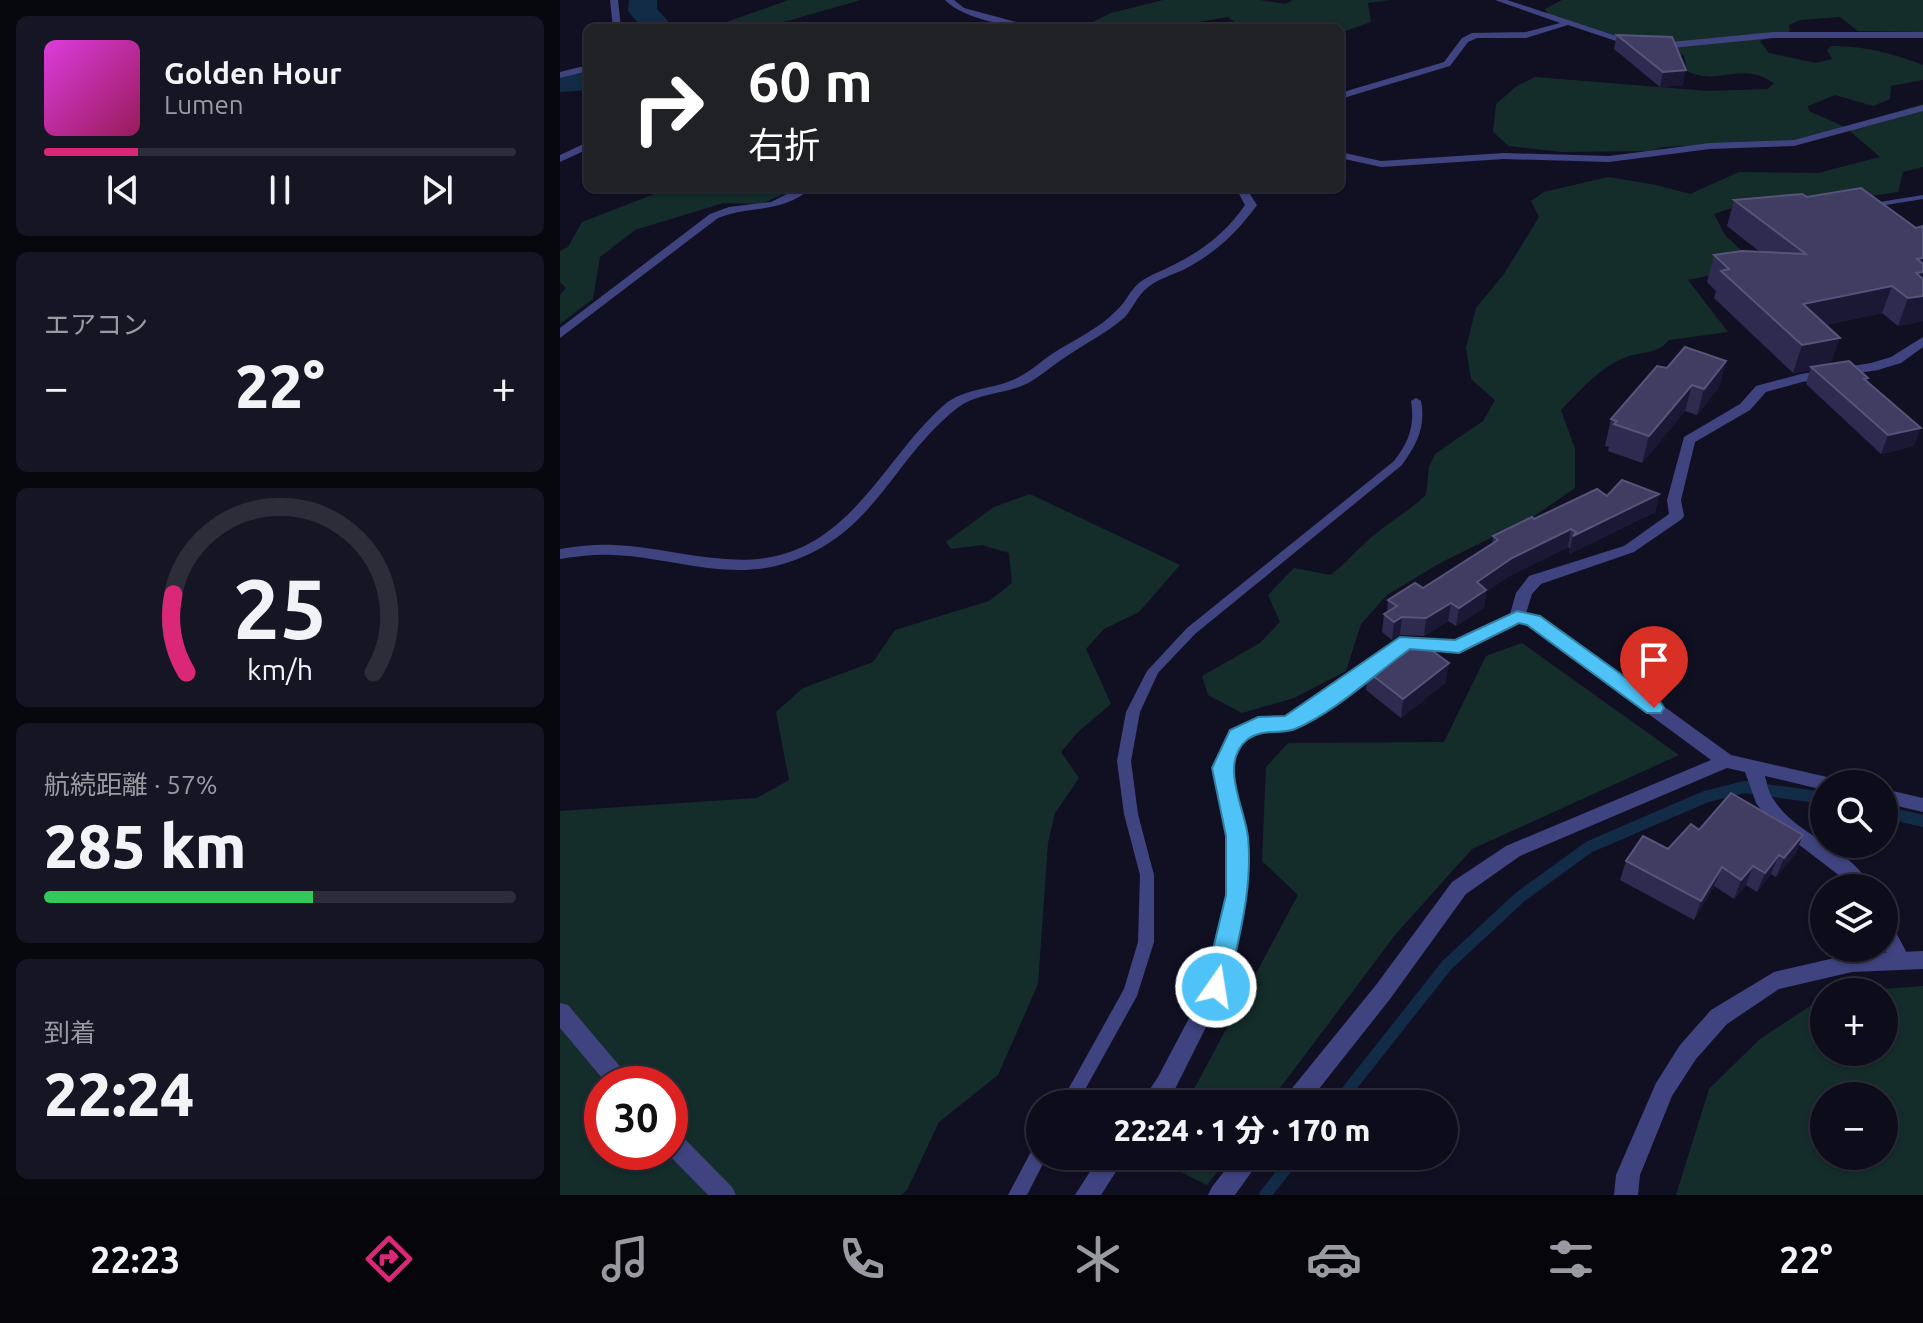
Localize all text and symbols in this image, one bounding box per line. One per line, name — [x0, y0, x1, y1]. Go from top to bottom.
text: 60 m — [748, 50, 873, 113]
text: Golden Hour — [164, 56, 342, 90]
icon: right — [616, 56, 720, 160]
text: Lumen — [164, 90, 244, 119]
text: 右折 — [748, 124, 820, 165]
icon: previous — [101, 168, 145, 212]
icon: pause — [258, 168, 302, 212]
icon: next — [415, 168, 459, 212]
text: エアコン — [44, 310, 148, 339]
text: 22° — [235, 352, 325, 419]
text: − — [44, 362, 69, 411]
text: + — [491, 362, 516, 411]
text: 25 — [233, 561, 327, 655]
pin — [1620, 626, 1688, 708]
icon: arrive — [1632, 638, 1676, 682]
text: km/h — [247, 654, 313, 686]
text: 航続距離 · 57% — [44, 770, 218, 799]
map controls — [1810, 770, 1898, 1170]
button: search — [1810, 770, 1898, 858]
text: 285 km — [44, 812, 246, 879]
button: layers — [1810, 874, 1898, 962]
position arrow — [1174, 945, 1258, 1029]
button: + — [1810, 978, 1898, 1066]
text: 到着 — [44, 1018, 96, 1047]
text: 22:24 — [44, 1060, 194, 1127]
speed limit sign: 30 — [584, 1066, 688, 1170]
button: − — [1810, 1082, 1898, 1170]
text: 22:24 · 1 分 · 170 m — [1114, 1113, 1370, 1147]
icon: directions — [361, 1231, 417, 1287]
icon: music — [597, 1231, 653, 1287]
icon: phone — [834, 1231, 890, 1287]
icon: climate — [1070, 1231, 1126, 1287]
icon: car — [1306, 1231, 1362, 1287]
icon: filters — [1543, 1231, 1599, 1287]
text: 22:23 — [90, 1239, 180, 1280]
text: 22° — [1779, 1239, 1833, 1280]

